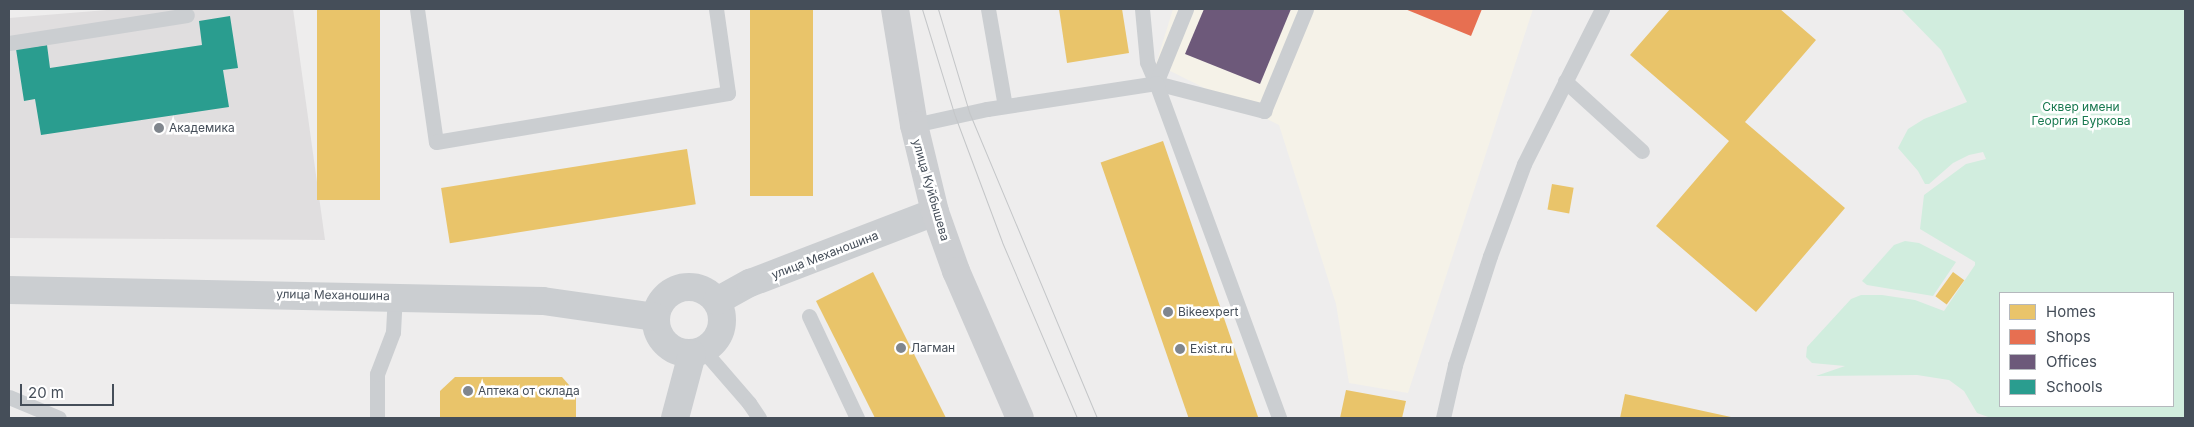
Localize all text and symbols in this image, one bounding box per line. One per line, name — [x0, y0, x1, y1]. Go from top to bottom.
park label: Сквер имени Георгия Буркова — [2032, 100, 2130, 128]
place label: Академика — [169, 121, 235, 135]
marker: Академика — [153, 122, 165, 134]
street label: улица Куйбышева — [910, 137, 952, 243]
street label: улица Механошина — [769, 228, 881, 282]
street label: улица Механошина — [276, 287, 390, 303]
legend — [1999, 292, 2174, 407]
text: Homes — [2046, 302, 2096, 321]
place label: Bikeexpert — [1178, 305, 1238, 319]
marker: Bikeexpert — [1162, 306, 1174, 318]
text: Shops — [2046, 327, 2091, 346]
place label: Лагман — [911, 341, 955, 355]
marker: Лагман — [895, 342, 907, 354]
place label: Exist.ru — [1190, 342, 1232, 356]
marker: Exist.ru — [1174, 343, 1186, 355]
text: Offices — [2046, 352, 2097, 371]
scale bar — [22, 374, 116, 406]
text: Schools — [2046, 377, 2103, 396]
text: 20 m — [28, 383, 64, 402]
place label: Аптека от склада — [478, 384, 580, 398]
marker: Аптека от склада — [462, 385, 474, 397]

